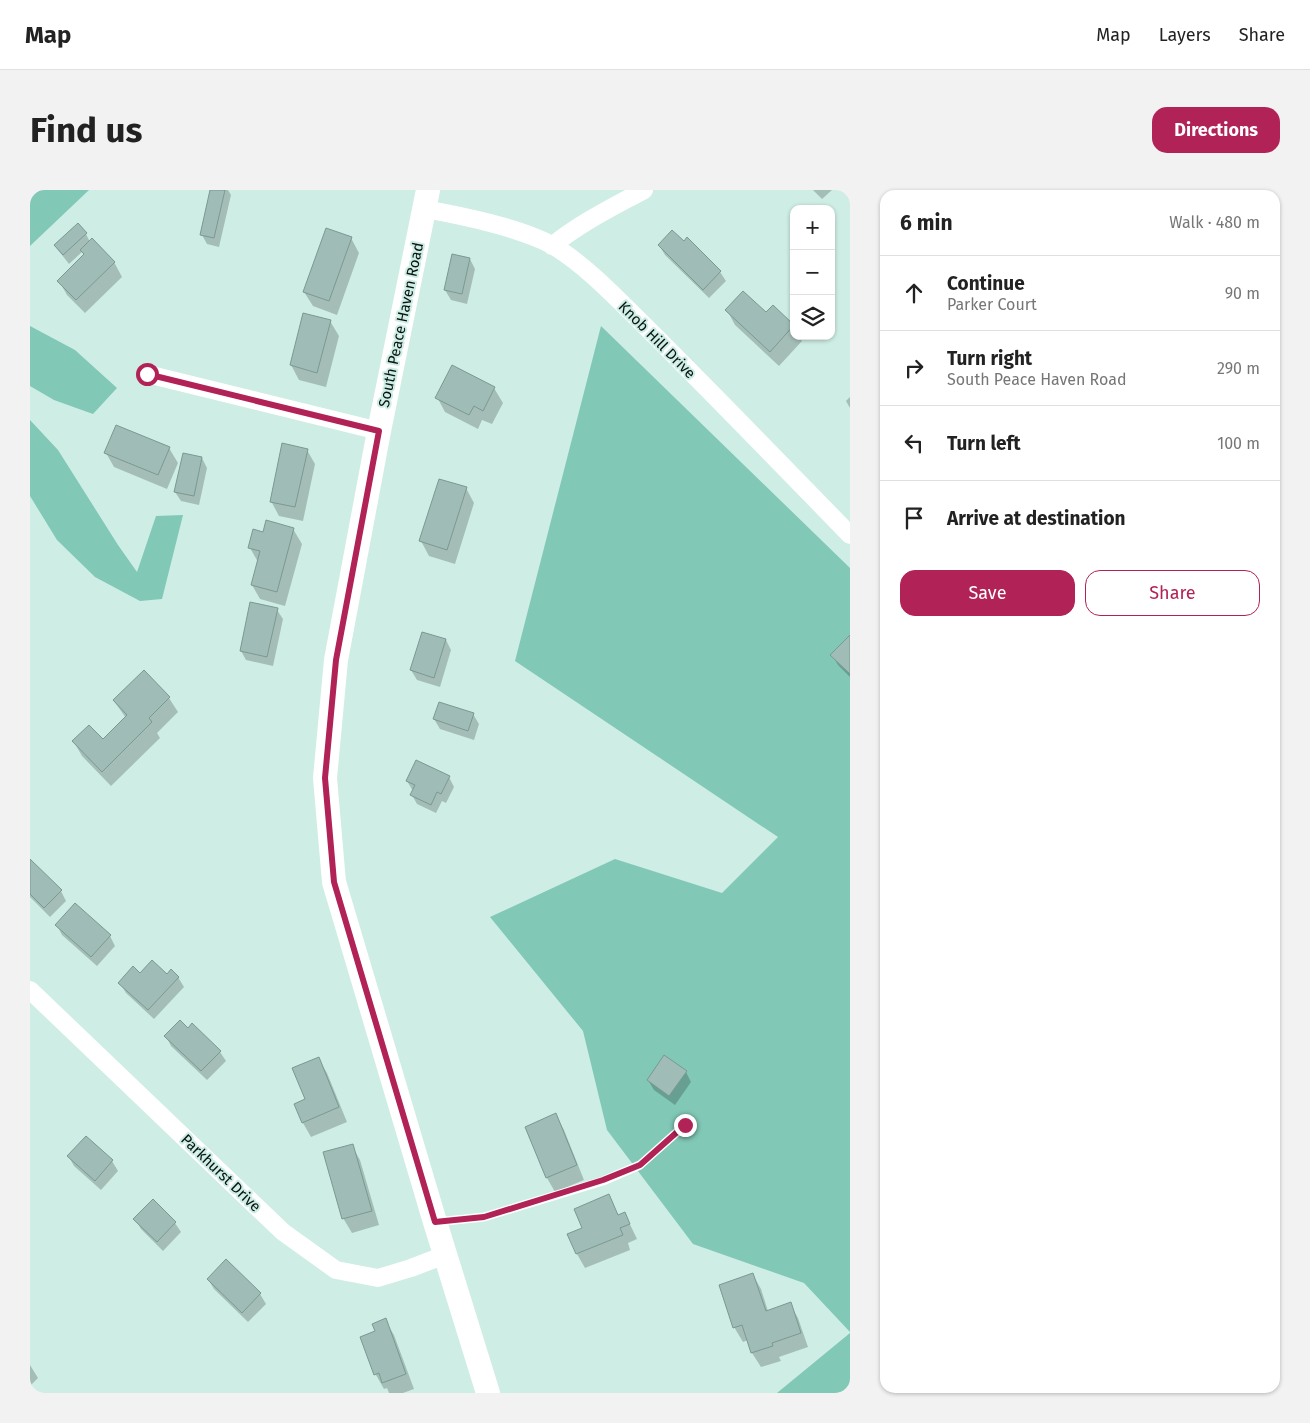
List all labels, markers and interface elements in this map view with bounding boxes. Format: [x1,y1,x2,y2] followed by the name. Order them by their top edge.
[25,21,71,49] text: Map
[1096,24,1131,46] text: Map
[1159,24,1211,46] text: Layers
[1239,24,1285,46] text: Share
[1152,107,1280,153] button: Directions
[30,109,142,151] text: Find us
[790,205,835,340] map controls
[790,205,835,250] button: +
[900,210,953,236] text: 6 min
[1169,213,1260,232] text: Walk · 480 m
[375,241,427,409] street label: South Peace Haven Road
[790,250,835,295] button: −
[947,272,1025,295] text: Continue
[900,279,928,307] icon: ahead
[1225,284,1260,303] text: 90 m
[790,295,835,340] button: layers
[947,295,1037,314] text: Parker Court
[615,298,699,382] street label: Knob Hill Drive
[947,347,1032,370] text: Turn right
[900,354,928,382] icon: right
[1217,359,1260,378] text: 290 m
[136,363,159,386] route start
[947,370,1127,389] text: South Peace Haven Road
[900,429,928,457] icon: left
[947,432,1021,455] text: Turn left
[1217,434,1260,453] text: 100 m
[900,504,928,532] icon: arrive
[947,507,1126,530] text: Arrive at destination
[900,570,1075,616] button: Save
[1085,570,1260,616] button: Share
[674,1114,697,1137] route end
[177,1130,265,1216] street label: Parkhurst Drive

